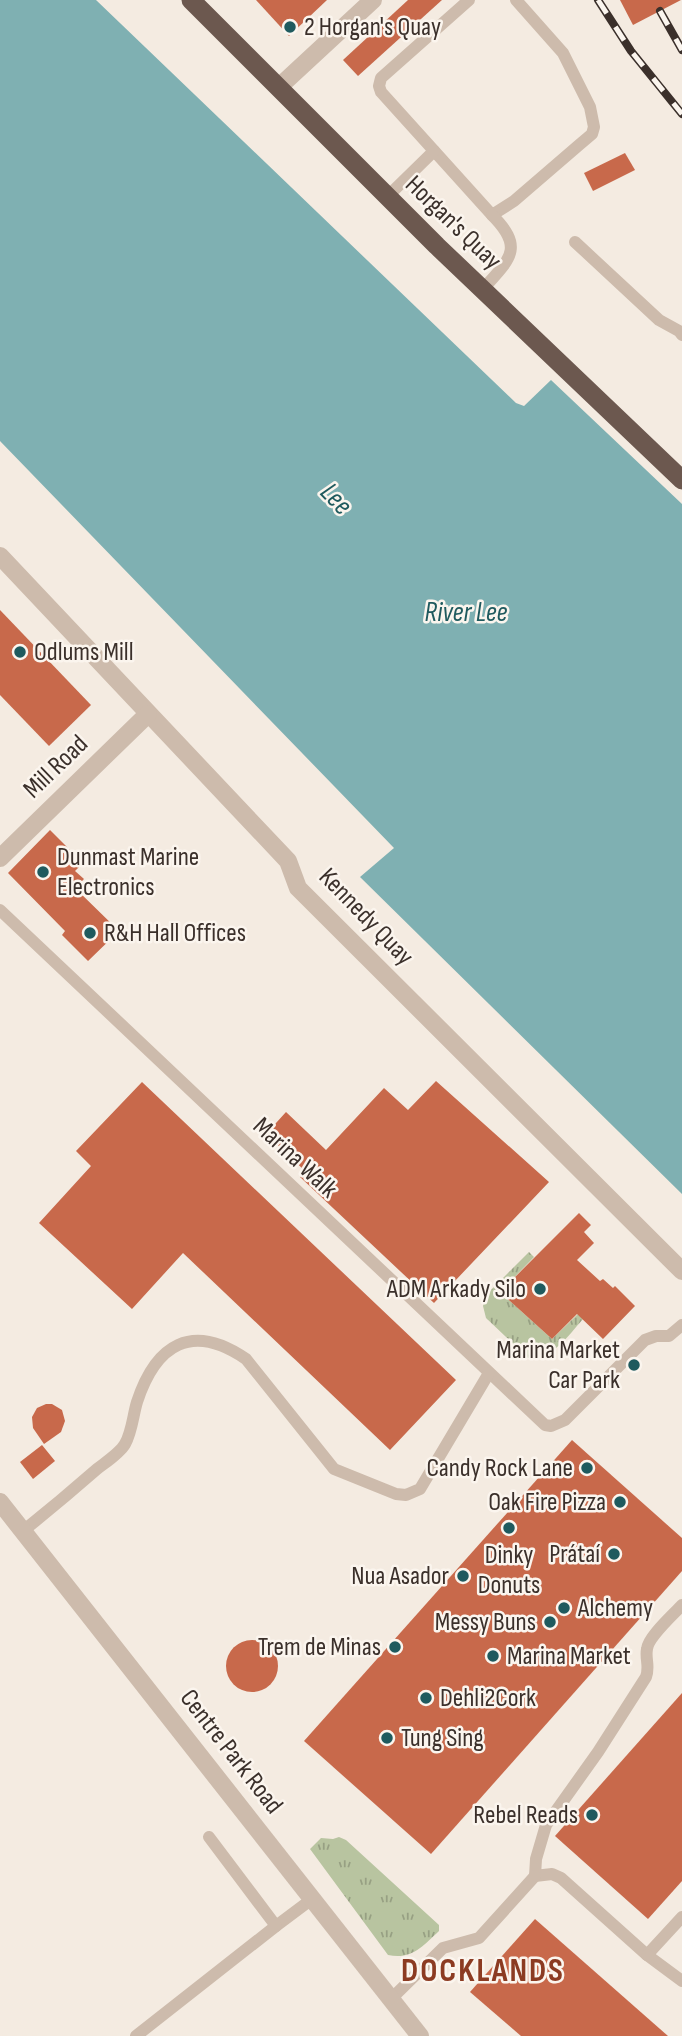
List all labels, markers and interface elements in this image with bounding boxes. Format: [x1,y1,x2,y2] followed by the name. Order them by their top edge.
[304,12,441,43] place label: 2 Horgan's Quay
[282,19,298,35] marker: 2 Horgan's Quay
[398,169,508,277] street label: Horgan's Quay
[313,476,359,522] water label: Lee
[425,596,508,629] water label: River Lee
[34,637,133,668] place label: Odlums Mill
[12,644,28,660] marker: Odlums Mill
[17,729,95,805] street label: Mill Road
[57,842,199,903] place label: Dunmast Marine Electronics
[312,862,420,972] street label: Kennedy Quay
[35,864,51,880] marker: Dunmast Marine Electronics
[104,918,246,949] place label: R&H Hall Offices
[82,925,98,941] marker: R&H Hall Offices
[246,1111,344,1205] street label: Marina Walk
[386,1274,526,1305] place label: ADM Arkady Silo
[532,1281,548,1297] marker: ADM Arkady Silo
[496,1335,620,1396] place label: Marina Market Car Park
[626,1357,642,1373] marker: Marina Market Car Park
[427,1453,573,1484] place label: Candy Rock Lane
[579,1460,595,1476] marker: Candy Rock Lane
[488,1487,606,1518] place label: Oak Fire Pizza
[612,1494,628,1510] marker: Oak Fire Pizza
[501,1520,517,1536] marker: Dinky Donuts
[549,1539,600,1570] place label: Prátaí
[478,1540,540,1601] place label: Dinky Donuts
[606,1546,622,1562] marker: Prátaí
[351,1561,450,1592] place label: Nua Asador
[455,1568,471,1584] marker: Nua Asador
[577,1593,653,1624] place label: Alchemy
[556,1600,572,1616] marker: Alchemy
[435,1607,536,1638] place label: Messy Buns
[542,1614,558,1630] marker: Messy Buns
[258,1632,381,1663] place label: Trem de Minas
[387,1639,403,1655] marker: Trem de Minas
[507,1641,631,1672] place label: Marina Market
[485,1648,501,1664] marker: Marina Market
[440,1683,536,1714] place label: Dehli2Cork
[173,1684,289,1820] street label: Centre Park Road
[418,1690,434,1706] marker: Dehli2Cork
[401,1723,484,1754] place label: Tung Sing
[379,1730,395,1746] marker: Tung Sing
[473,1800,578,1831] place label: Rebel Reads
[584,1807,600,1823] marker: Rebel Reads
[401,1951,565,1991] district label: DOCKLANDS

